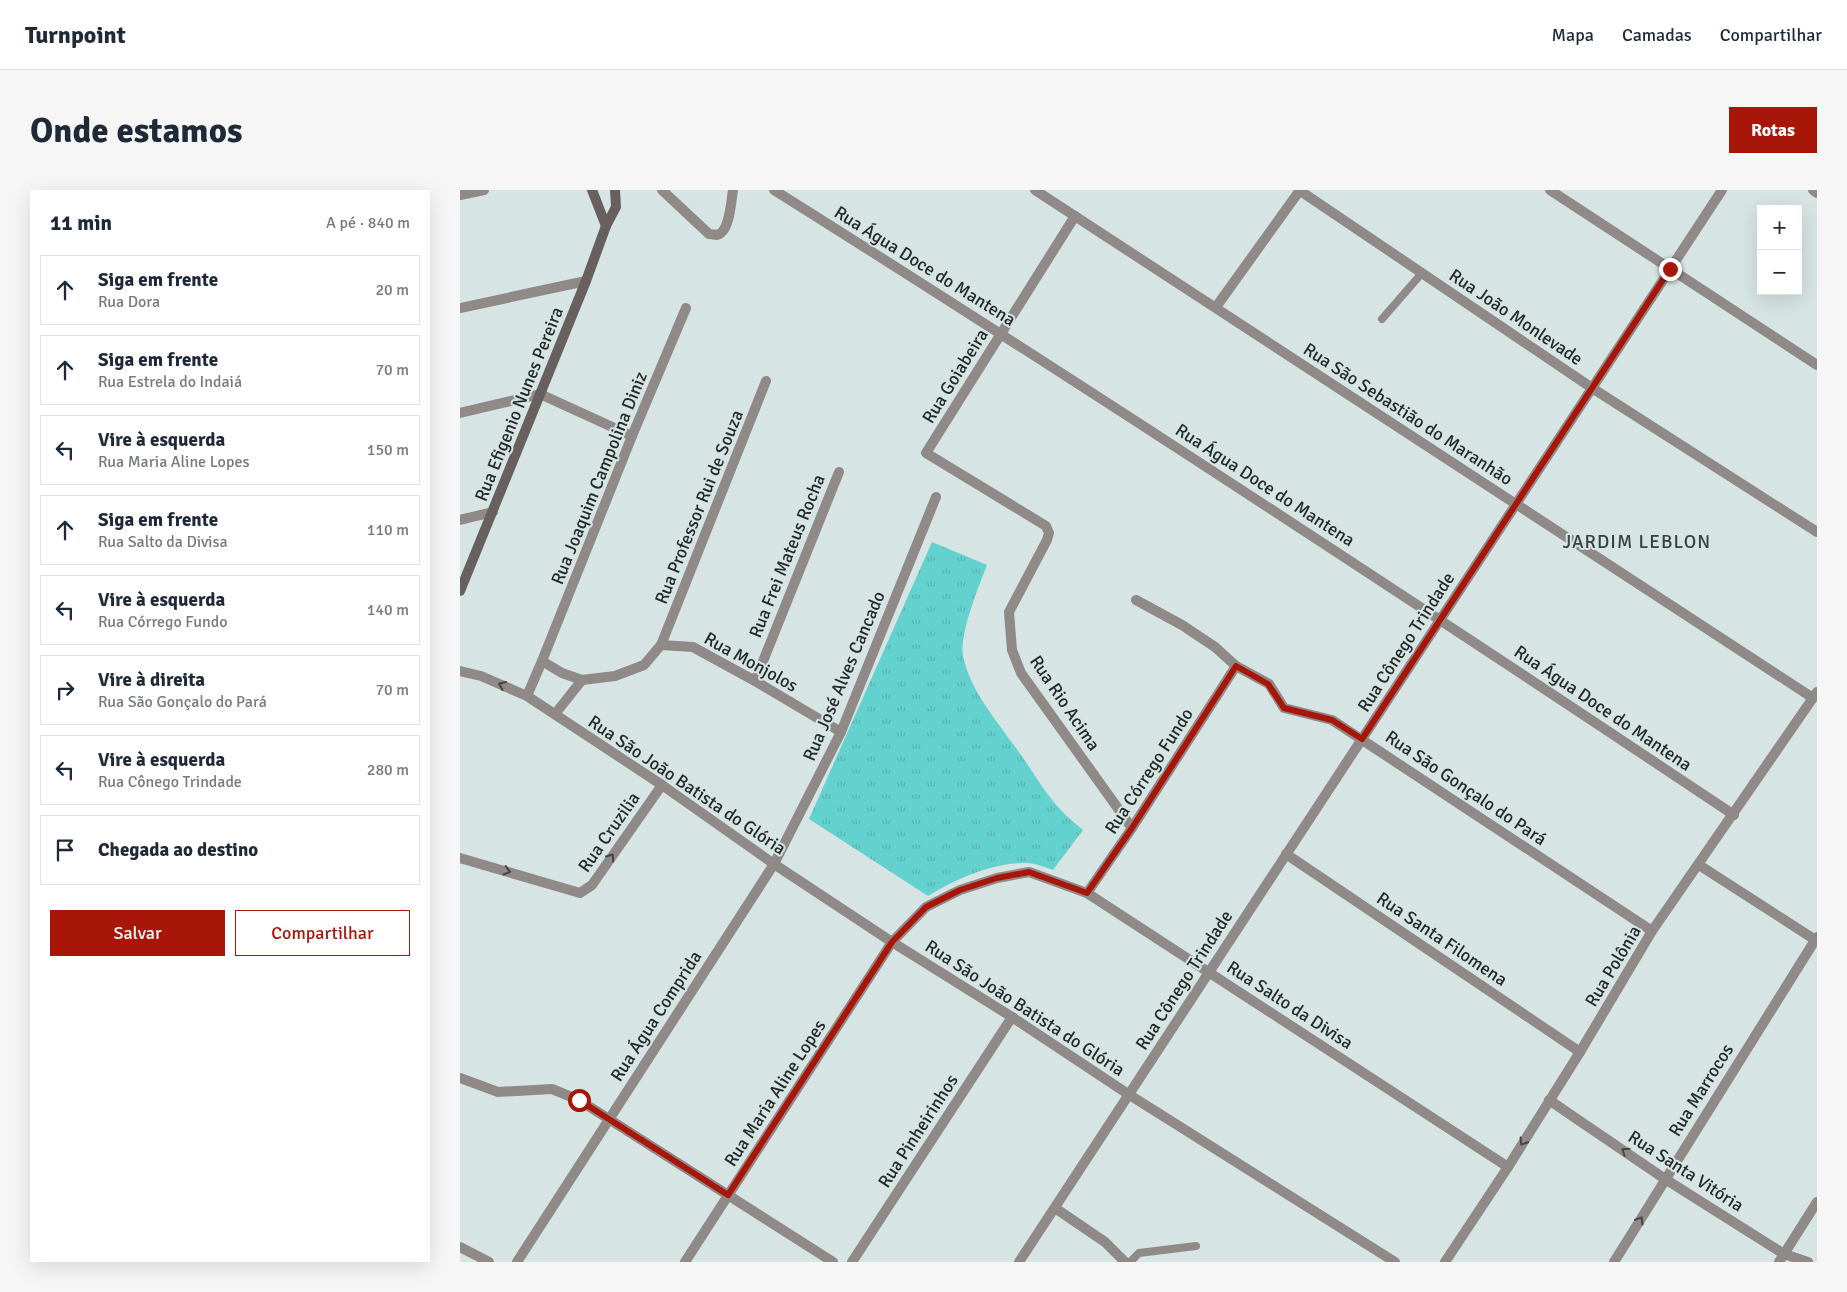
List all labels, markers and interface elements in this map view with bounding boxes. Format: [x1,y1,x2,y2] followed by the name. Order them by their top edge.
[25,20,126,50] text: Turnpoint
[1552,24,1594,46] text: Mapa
[1622,24,1692,46] text: Camadas
[1720,24,1822,46] text: Compartilhar
[1729,107,1817,153] button: Rotas
[30,109,242,152] text: Onde estamos
[830,201,1020,331] street label: Rua Água Doce do Mantena
[1757,205,1802,295] map controls
[1757,205,1802,250] button: +
[50,210,112,236] text: 11 min
[326,213,410,233] text: A pé · 840 m
[1757,250,1802,295] button: −
[1659,258,1682,281] route end
[1445,264,1587,370] street label: Rua João Monlevade
[98,268,218,292] text: Siga em frente
[51,276,79,304] icon: ahead
[375,280,409,300] text: 20 m
[98,292,160,312] text: Rua Dora
[470,304,568,504] street label: Rua Efigenio Nunes Pereira
[917,325,993,427] street label: Rua Goiabeira
[1299,338,1517,490] street label: Rua São Sebastião do Maranhão
[98,348,218,372] text: Siga em frente
[51,356,79,384] icon: ahead
[375,360,409,380] text: 70 m
[546,368,652,588] street label: Rua Joaquim Campolina Diniz
[98,372,242,392] text: Rua Estrela do Indaiá
[650,407,748,607] street label: Rua Professor Rui de Souza
[1171,419,1359,551] street label: Rua Água Doce do Mantena
[98,428,225,452] text: Vire à esquerda
[51,436,79,464] icon: left
[367,440,409,460] text: 150 m
[98,452,249,472] text: Rua Maria Aline Lopes
[744,471,830,641] street label: Rua Frei Mateus Rocha
[98,508,218,532] text: Siga em frente
[51,516,79,544] icon: ahead
[367,520,409,540] text: 110 m
[1563,530,1711,554] district label: JARDIM LEBLON
[98,532,228,552] text: Rua Salto da Divisa
[1353,568,1459,716] street label: Rua Cônego Trindade
[98,588,225,612] text: Vire à esquerda
[798,588,890,764] street label: Rua José Alves Cancado
[51,596,79,624] icon: left
[367,600,409,620] text: 140 m
[98,612,227,632] text: Rua Córrego Fundo
[700,627,802,697] street label: Rua Monjolos
[1510,640,1696,776] street label: Rua Água Doce do Mantena
[1025,651,1105,755] street label: Rua Rio Acima
[98,668,205,692] text: Vire à direita
[51,676,79,704] icon: right
[375,680,409,700] text: 70 m
[498,681,507,692] one-way arrow
[98,692,267,712] text: Rua São Gonçalo do Pará
[1100,704,1198,838] street label: Rua Córrego Fundo
[584,711,790,859] street label: Rua São João Batista do Glória
[1381,726,1551,850] street label: Rua São Gonçalo do Pará
[98,748,225,772] text: Vire à esquerda
[51,756,79,784] icon: left
[367,760,409,780] text: 280 m
[98,772,242,792] text: Rua Cônego Trindade
[573,788,645,876] street label: Rua Cruzilia
[51,836,79,864] icon: arrive
[98,838,258,862] text: Chegada ao destino
[605,853,614,863] one-way arrow
[502,866,510,876] one-way arrow
[1373,887,1511,991] street label: Rua Santa Filomena
[1131,906,1237,1054] street label: Rua Cônego Trindade
[50,910,225,956] button: Salvar
[235,910,410,956] button: Compartilhar
[1580,921,1646,1011] street label: Rua Polônia
[921,935,1129,1081] street label: Rua São João Batista do Glória
[606,947,706,1085] street label: Rua Água Comprida
[1223,956,1357,1054] street label: Rua Salto da Divisa
[719,1015,831,1170] street label: Rua Maria Aline Lopes
[1664,1040,1738,1140] street label: Rua Marrocos
[873,1070,963,1192] street label: Rua Pinheirinhos
[568,1089,591,1112] route start
[1624,1125,1748,1217] street label: Rua Santa Vitória
[1520,1136,1530,1145] one-way arrow
[1621,1148,1630,1158] one-way arrow
[1633,1217,1643,1226] one-way arrow

